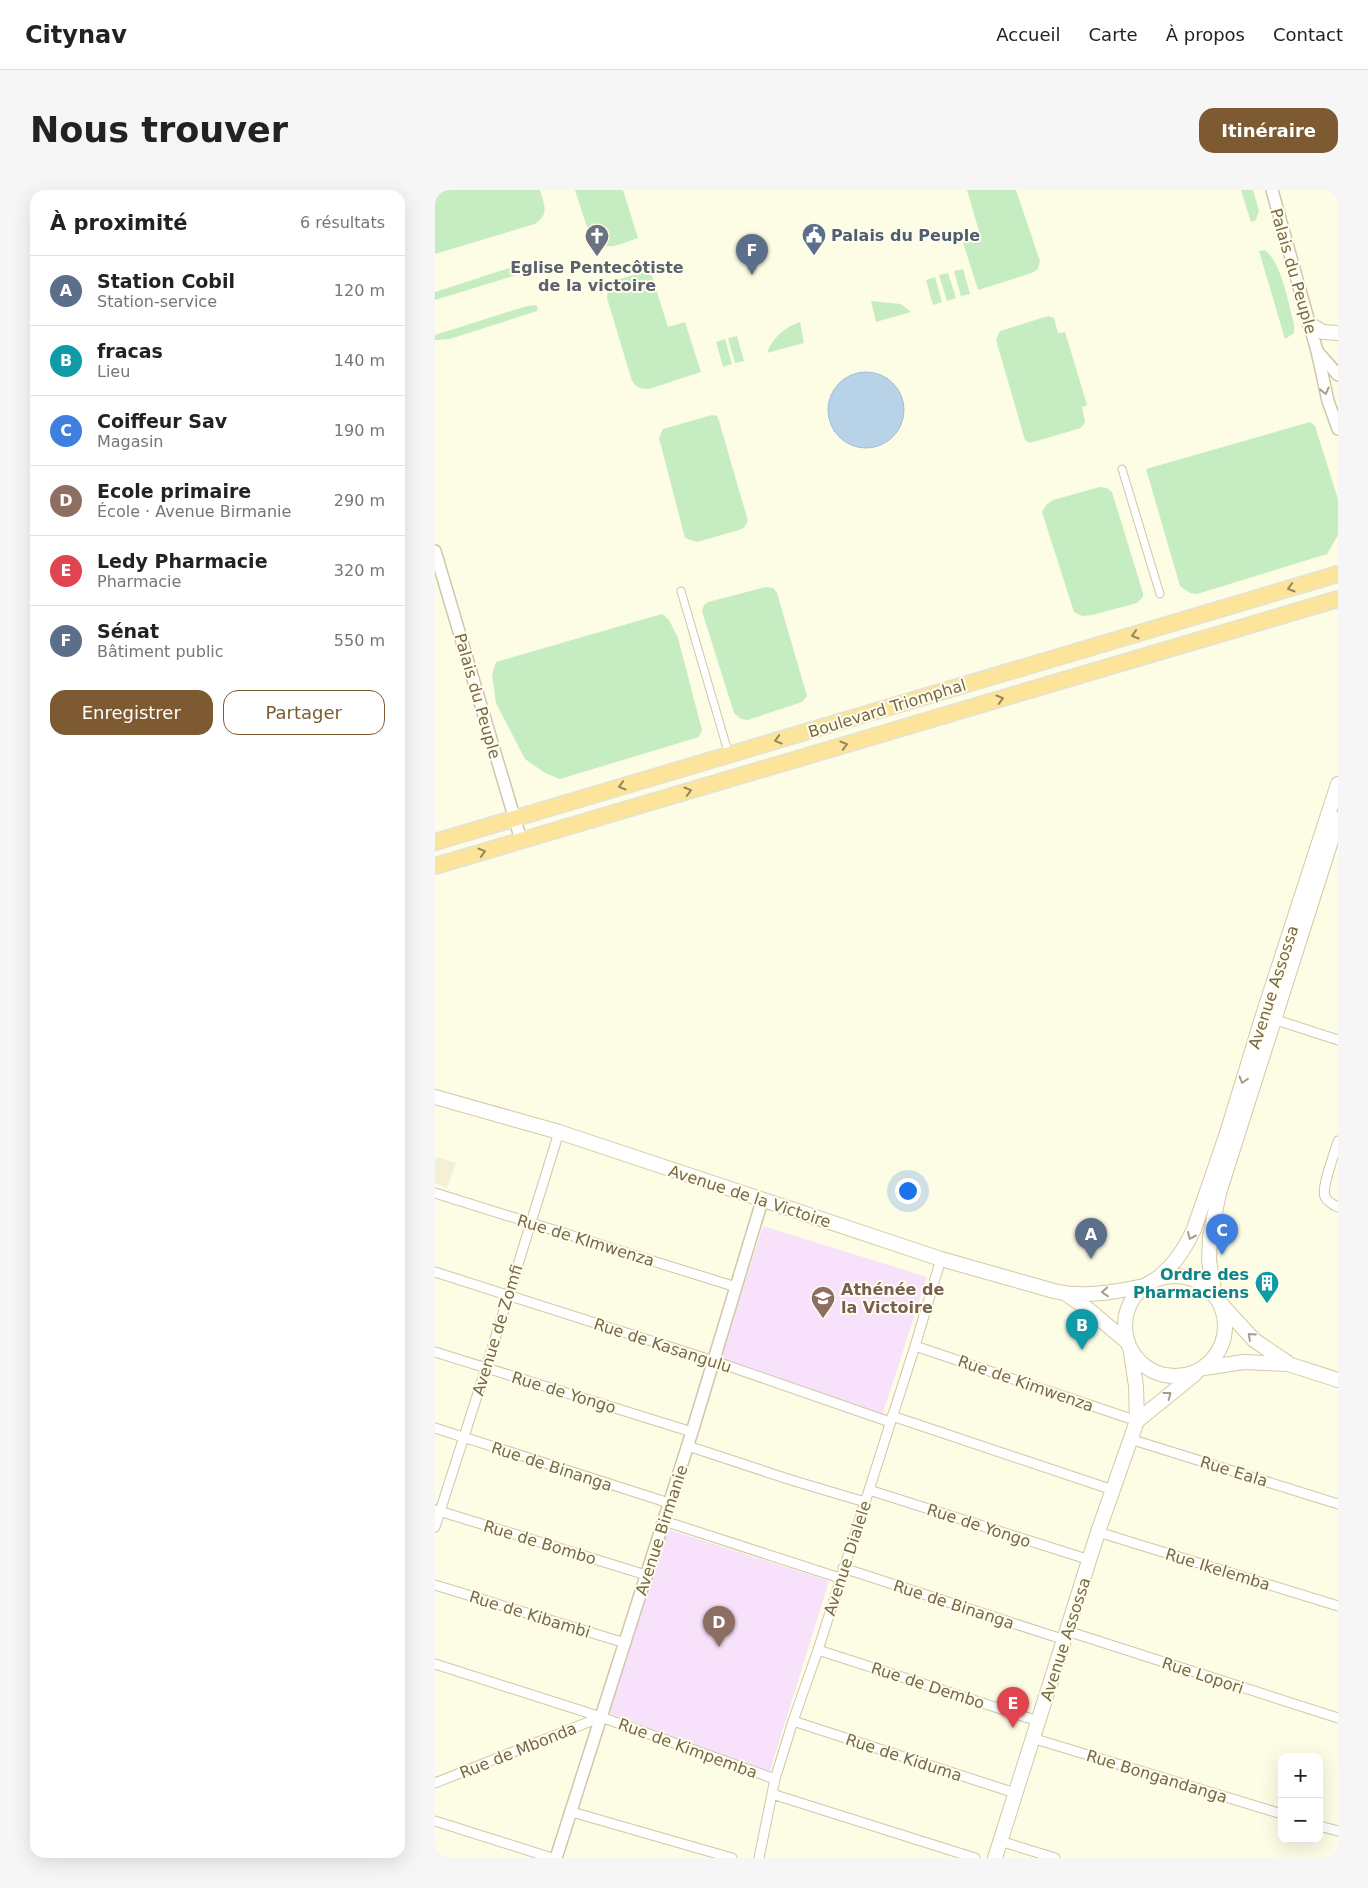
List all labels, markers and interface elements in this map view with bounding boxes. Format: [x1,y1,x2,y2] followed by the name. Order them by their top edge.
[25,21,127,49] text: Citynav
[996,24,1061,45] text: Accueil
[1089,24,1138,45] text: Carte
[1166,24,1245,45] text: À propos
[1273,24,1343,45] text: Contact
[1199,108,1338,153] button: Itinéraire
[30,110,288,150] text: Nous trouver
[1267,206,1321,336] street label: Palais du Peuple
[50,211,187,235] text: À proximité
[300,213,385,232] text: 6 résultats
[801,222,827,256] public building icon: Palais du Peuple
[584,223,610,257] church icon: Eglise Pentecôtiste de la victoire
[831,226,980,245] place label: Palais du Peuple
[736,234,768,275] pin: F
[510,258,684,295] place label: Eglise Pentecôtiste de la victoire
[97,270,235,292] text: Station Cobil
[60,281,72,300] text: A
[334,281,385,300] text: 120 m
[97,292,217,311] text: Station-service
[97,340,163,362] text: fracas
[60,351,72,370] text: B
[334,351,385,370] text: 140 m
[97,362,130,381] text: Lieu
[1319,386,1330,395] one-way arrow
[97,410,227,432] text: Coiffeur Sav
[60,421,72,440] text: C
[334,421,385,440] text: 190 m
[97,432,164,451] text: Magasin
[97,480,251,502] text: Ecole primaire
[59,491,73,510] text: D
[334,491,385,510] text: 290 m
[97,502,291,521] text: École · Avenue Birmanie
[97,550,268,572] text: Ledy Pharmacie
[61,561,71,580] text: E
[334,561,385,580] text: 320 m
[97,572,181,591] text: Pharmacie
[1288,583,1296,593] one-way arrow
[97,620,159,642] text: Sénat
[1132,629,1140,639] one-way arrow
[61,631,71,650] text: F
[334,631,385,650] text: 550 m
[451,631,505,761] street label: Palais du Peuple
[97,642,224,661] text: Bâtiment public
[806,675,969,742] street label: Boulevard Triomphal
[50,690,213,735] button: Enregistrer
[223,690,385,735] button: Partager
[995,695,1003,705] one-way arrow
[775,735,783,745] one-way arrow
[839,741,847,751] one-way arrow
[619,781,627,791] one-way arrow
[683,787,692,797] one-way arrow
[477,848,485,858] one-way arrow
[1245,923,1302,1051] street label: Avenue Assossa
[1239,1075,1249,1084] one-way arrow
[666,1161,833,1232] street label: Avenue de la Victoire
[895,1178,921,1204] your location
[515,1211,657,1270] street label: Rue de KImwenza
[1206,1214,1238,1255] pin: C
[1075,1218,1107,1259] pin: A
[1187,1231,1198,1240] one-way arrow
[469,1262,526,1398] street label: Avenue de Zomfi
[1133,1265,1249,1302] place label: Ordre des Pharmaciens
[1254,1270,1280,1304] building icon: Ordre des Pharmaciens
[841,1280,944,1317] place label: Athénée de la Victoire
[810,1285,836,1319] school or university icon: Athénée de la Victoire
[1101,1287,1109,1298] one-way arrow
[1066,1309,1098,1350] pin: B
[592,1314,734,1377] street label: Rue de Kasangulu
[1247,1333,1256,1342] one-way arrow
[955,1351,1096,1416] street label: Rue de Kimwenza
[509,1368,618,1417] street label: Rue de Yongo
[1162,1392,1172,1401] one-way arrow
[489,1438,615,1495] street label: Rue de Binanga
[1198,1452,1270,1491] street label: Rue Eala
[631,1463,692,1598] street label: Avenue Birmanie
[820,1498,875,1618] street label: Avenue Dialele
[925,1500,1033,1551] street label: Rue de Yongo
[481,1516,599,1569] street label: Rue de Bombo
[1163,1545,1273,1594] street label: Rue Ikelemba
[1037,1575,1094,1703] street label: Avenue Assossa
[891,1576,1017,1633] street label: Rue de Binanga
[467,1587,593,1642] street label: Rue de Kibambi
[703,1606,735,1647] pin: D
[1160,1653,1246,1698] street label: Rue Lopori
[869,1658,987,1713] street label: Rue de Dembo
[997,1687,1029,1728] pin: E
[616,1714,760,1782] street label: Rue de Kimpemba
[457,1718,579,1783] street label: Rue de Mbonda
[843,1730,964,1785] street label: Rue de Kiduma
[1084,1746,1230,1807] street label: Rue Bongandanga
[1278,1753,1323,1843] map controls
[1278,1753,1323,1798] button: +
[1278,1798,1323,1843] button: −

